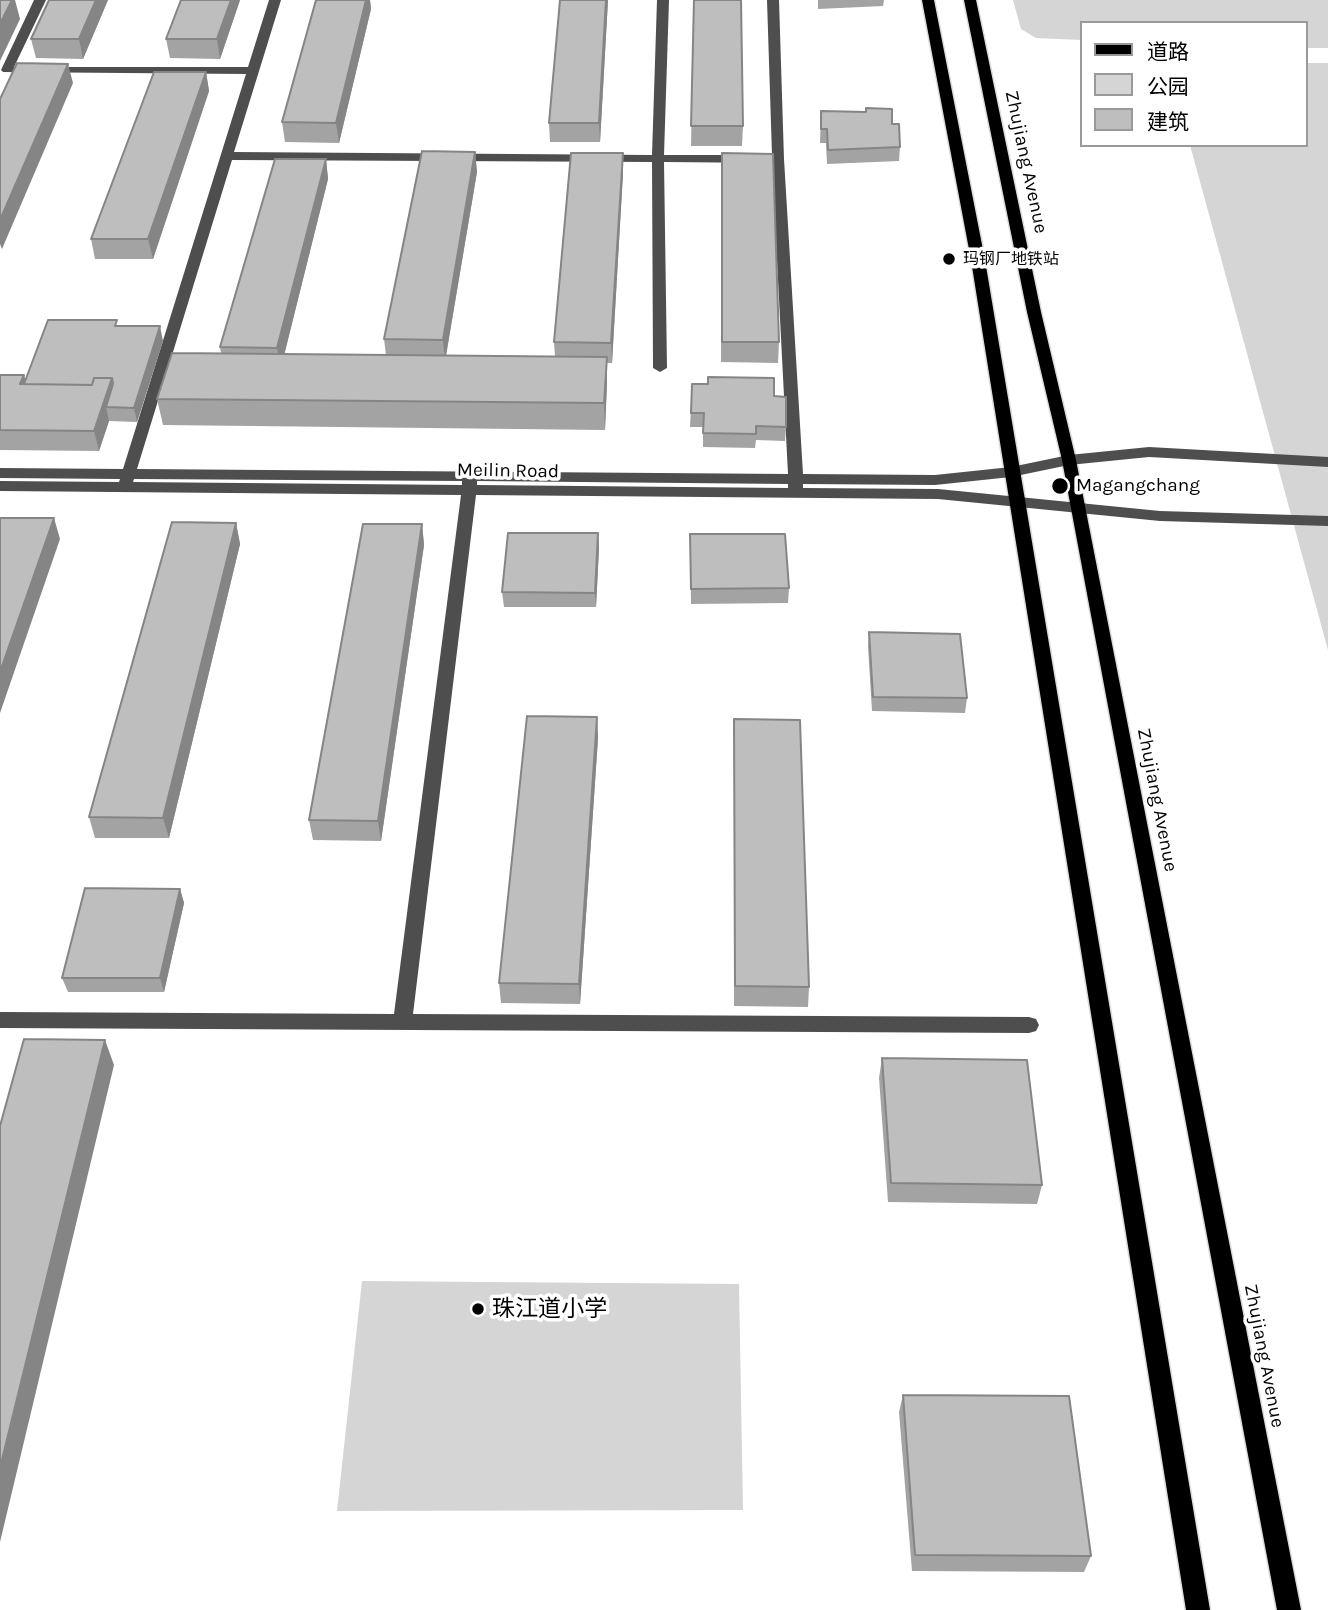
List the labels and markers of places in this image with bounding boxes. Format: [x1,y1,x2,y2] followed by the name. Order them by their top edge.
[963,249,1059,269] place label: 玛钢厂地铁站
[941,251,957,267] marker: 玛钢厂地铁站
[1076,475,1200,497] place label: Magangchang
[1050,476,1070,496] marker: Magangchang
[492,1295,607,1323] place label: 珠江道小学
[470,1301,486,1317] marker: 珠江道小学

